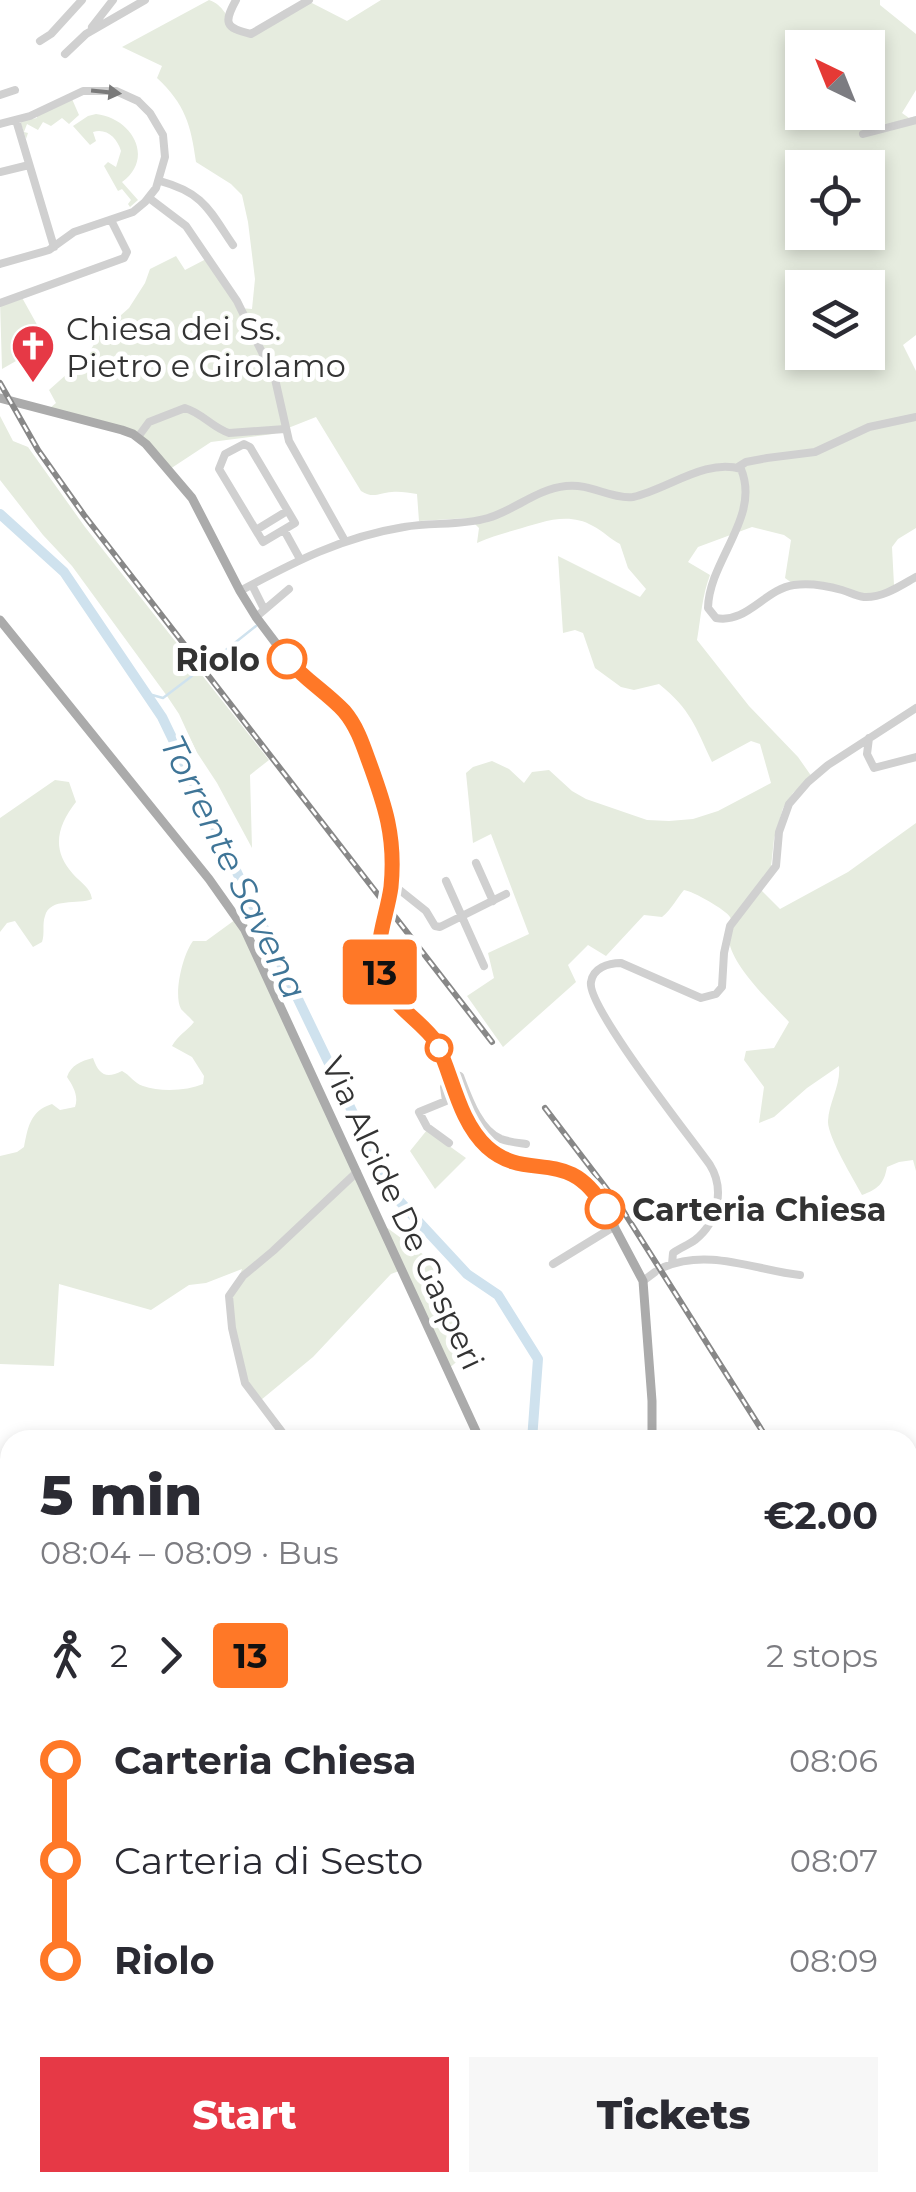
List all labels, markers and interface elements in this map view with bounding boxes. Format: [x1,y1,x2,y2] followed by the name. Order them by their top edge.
[785,30,885,130] north arrow
[785,30,885,370] map controls
[91,84,122,100] one-way arrow
[785,150,885,250] button: locate
[785,270,885,370] button: layers
[66,309,346,385] place label: Chiesa dei Ss. Pietro e Girolamo
[10,323,56,384] church icon: Chiesa dei Ss. Pietro e Girolamo
[175,640,260,679] place label: Riolo
[268,640,306,678] marker: Riolo
[151,728,317,1006] water label: Torrente Savena
[335,940,425,1004] line badge: 13
[363,951,397,994] text: 13
[426,1035,452,1061] unlabelled marker
[313,1050,493,1376] street label: Via Alcide De Gasperi
[586,1190,624,1228] marker: Carteria Chiesa
[632,1190,887,1229] place label: Carteria Chiesa
[40,1462,202,1529] text: 5 min
[763,1492,878,1539] text: €2.00
[40,1533,339,1572] text: 08:04 – 08:09 · Bus
[40,1628,95,1683] icon: walk
[143,1628,198,1683] icon: forward
[233,1634,268,1677] text: 13
[110,1636,128,1675] text: 2
[766,1636,878,1675] text: 2 stops
[114,1737,416,1784] text: Carteria Chiesa
[789,1741,878,1780] text: 08:06
[114,1837,423,1884] text: Carteria di Sesto
[790,1841,878,1880] text: 08:07
[114,1937,215,1984] text: Riolo
[789,1941,878,1980] text: 08:09
[40,2057,449,2172] button: Start
[469,2057,878,2172] button: Tickets

